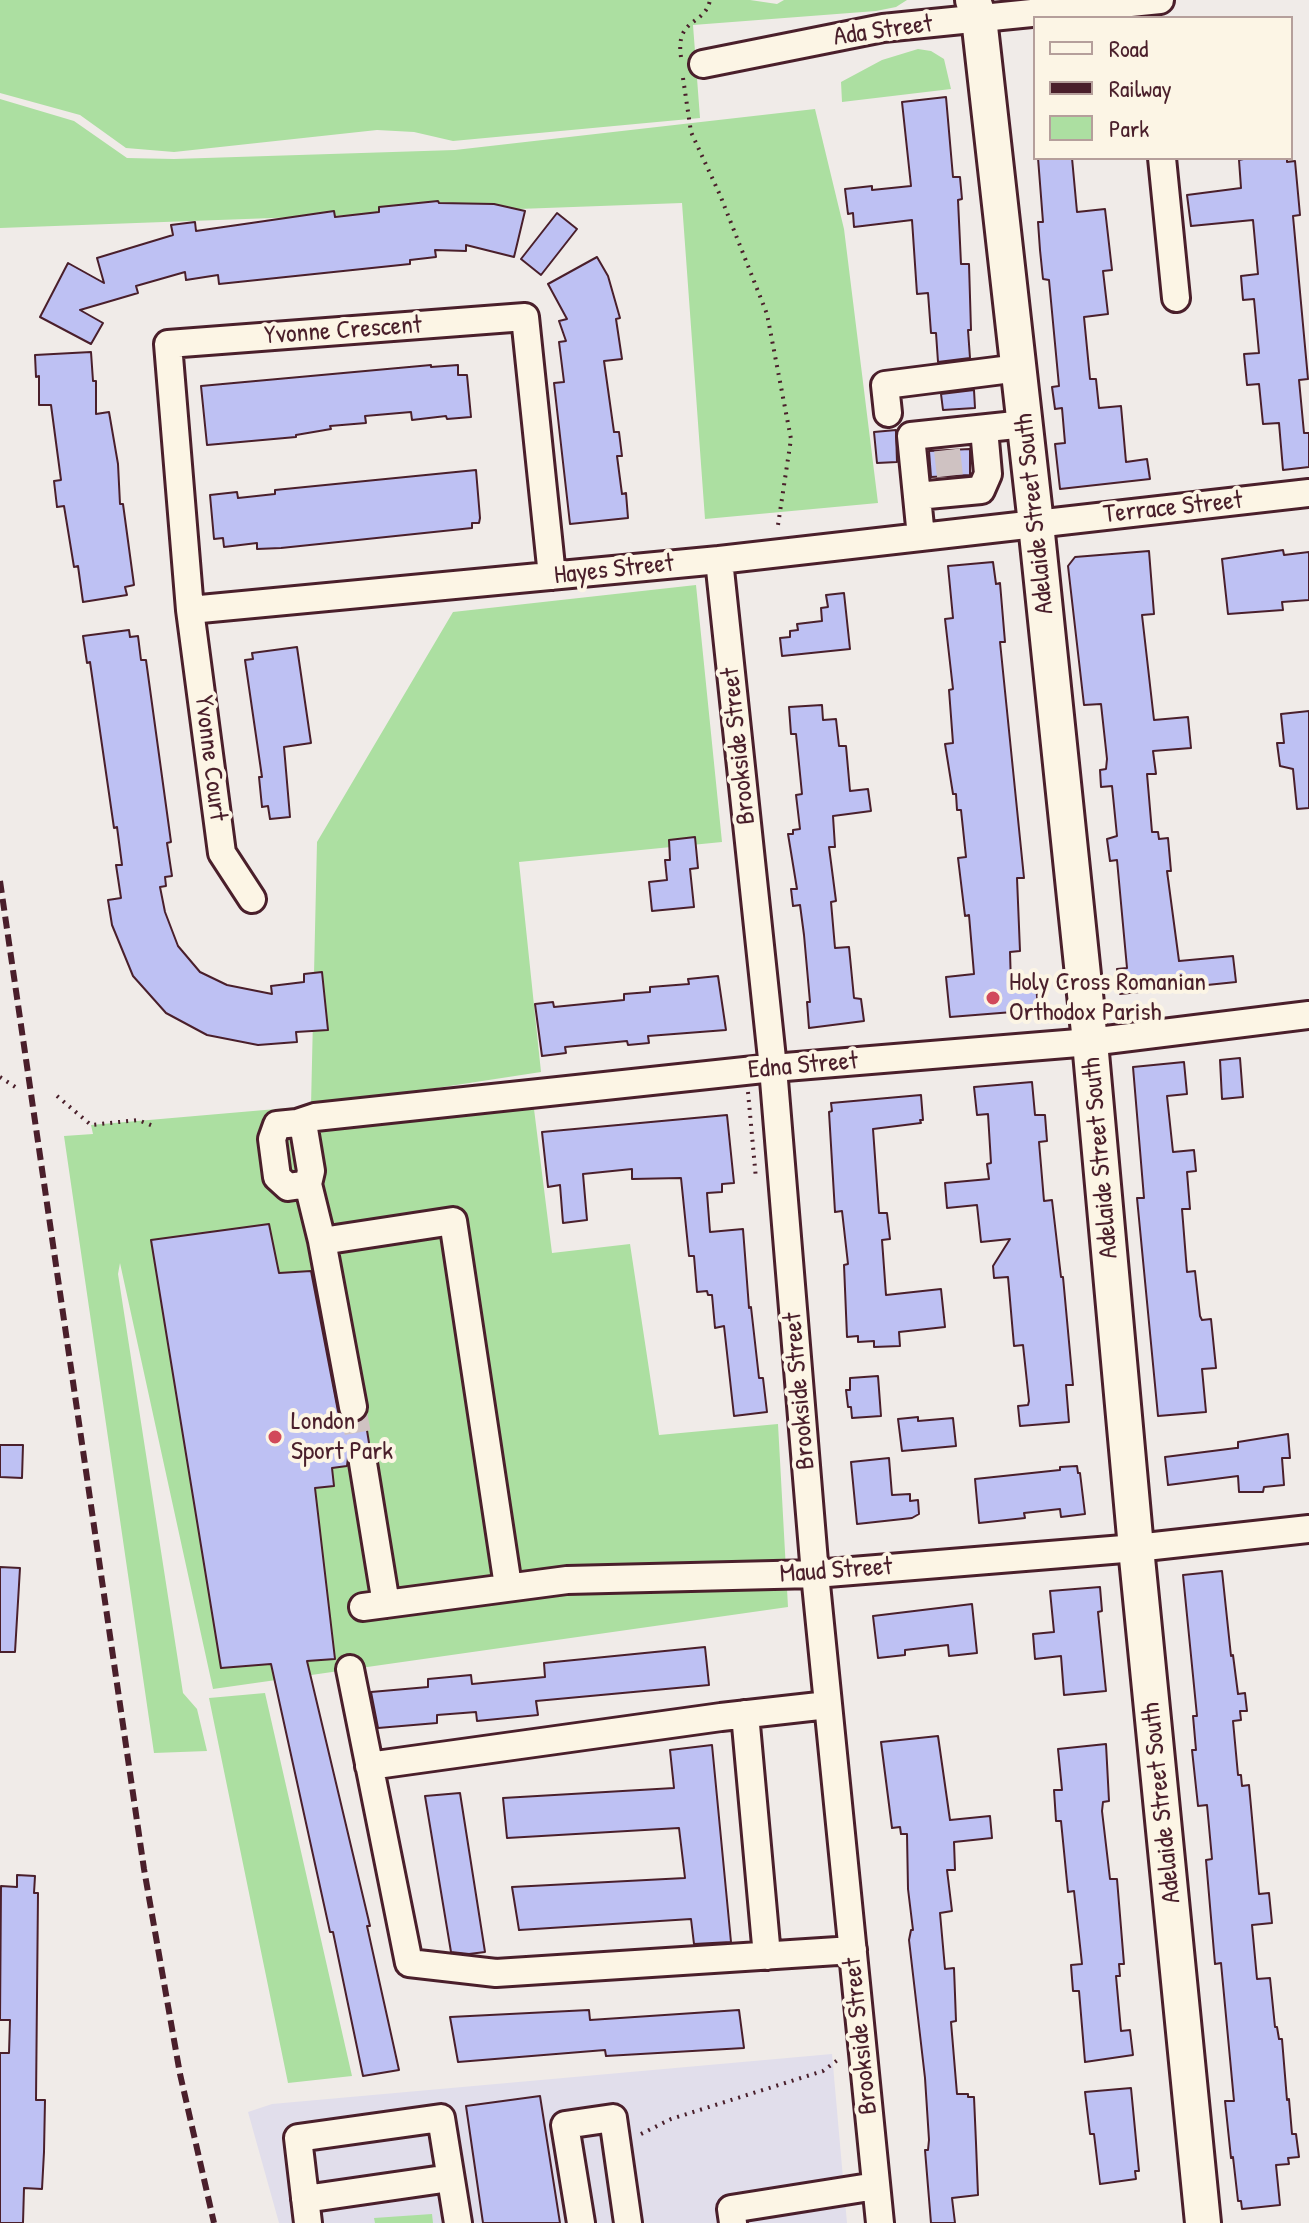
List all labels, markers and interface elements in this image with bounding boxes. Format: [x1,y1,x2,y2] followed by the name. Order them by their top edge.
[832,9,934,53] street label: Ada Street
[1033,16,1293,160] legend
[1109,32,1148,64] text: Road
[1109,72,1172,104] text: Railway
[1109,112,1149,144] text: Park
[263,310,423,352] street label: Yvonne Crescent
[1009,412,1061,616] street label: Adelaide Street South
[1102,485,1244,531] street label: Terrace Street
[553,548,675,592] street label: Hayes Street
[715,666,763,826] street label: Brookside Street
[187,693,233,823] street label: Yvonne Court
[1009,967,1206,1028] place label: Holy Cross Romanian Orthodox Parish
[984,989,1002,1007] marker: Holy Cross Romanian Orthodox Parish
[747,1046,859,1086] street label: Edna Street
[1077,1056,1125,1260] street label: Adelaide Street South
[778,1311,822,1471] street label: Brookside Street
[291,1406,393,1468] place label: London Sport Park
[266,1428,284,1446] marker: London Sport Park
[779,1552,893,1590] street label: Maud Street
[1136,1701,1188,1905] street label: Adelaide Street South
[837,1956,885,2116] street label: Brookside Street

